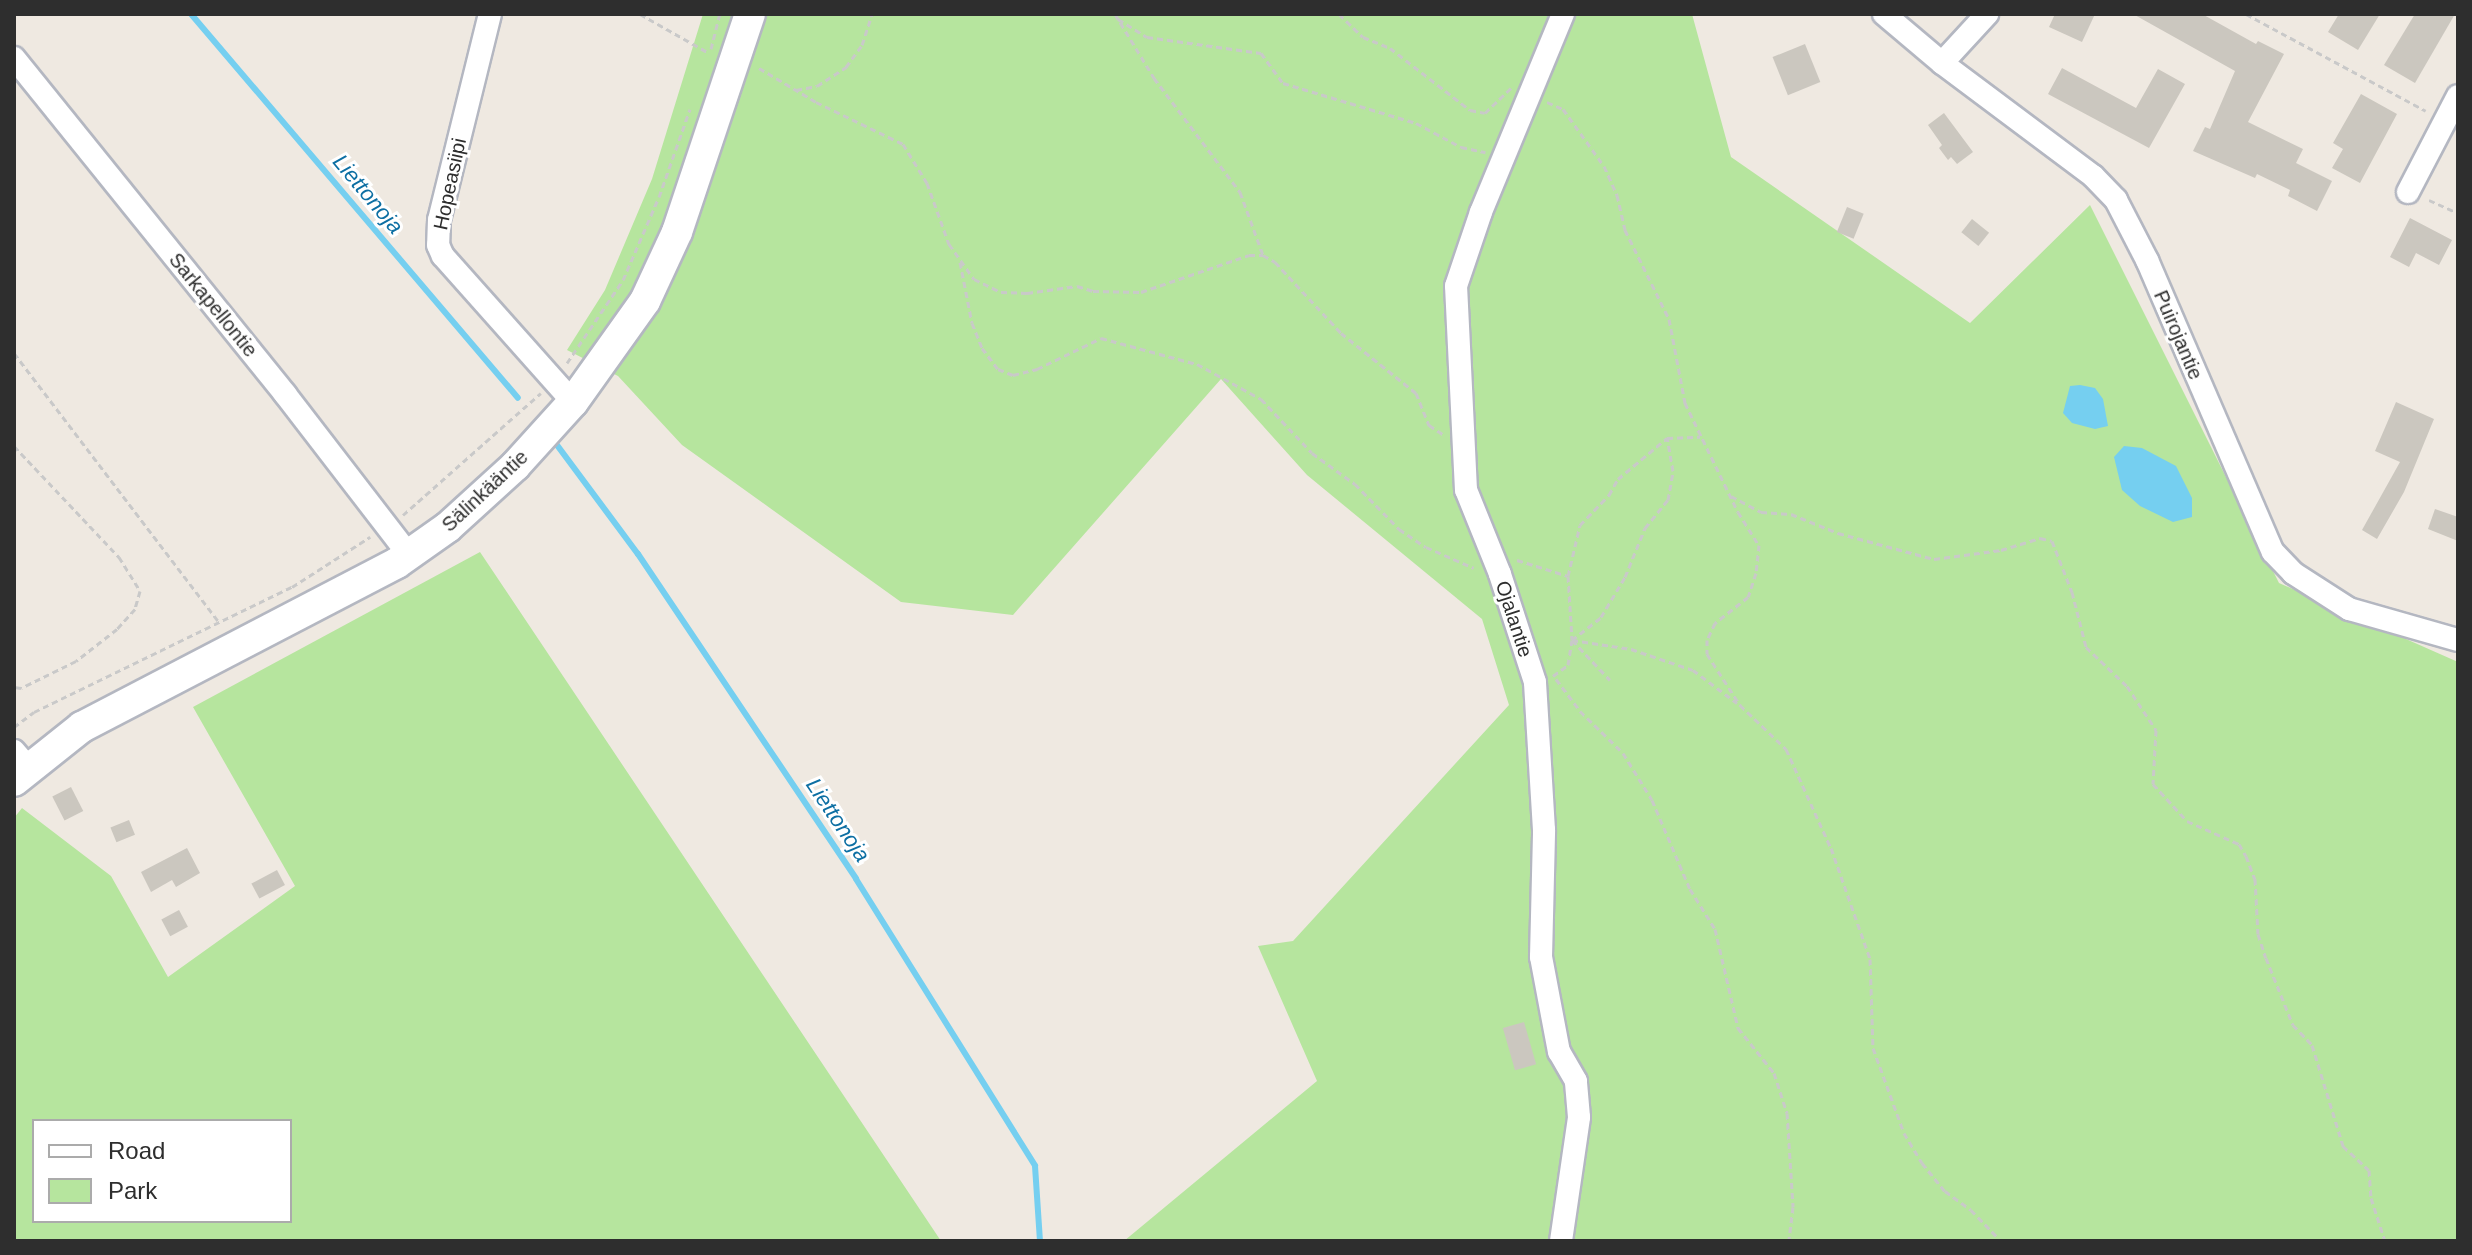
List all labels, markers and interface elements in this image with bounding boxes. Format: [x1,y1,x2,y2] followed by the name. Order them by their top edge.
[429,136,471,232] street label: Hopeasiipi
[327,149,409,239] water label: Liettonoja
[164,248,262,362] street label: Sarkapellontie
[2148,287,2208,383] street label: Puirojantie
[437,445,533,537] street label: Sälinkääntie
[1490,578,1538,660] street label: Ojalantie
[800,773,876,867] water label: Liettonoja
[32,1119,292,1223] legend
[108,1137,165,1164] text: Road
[108,1177,157,1204] text: Park

